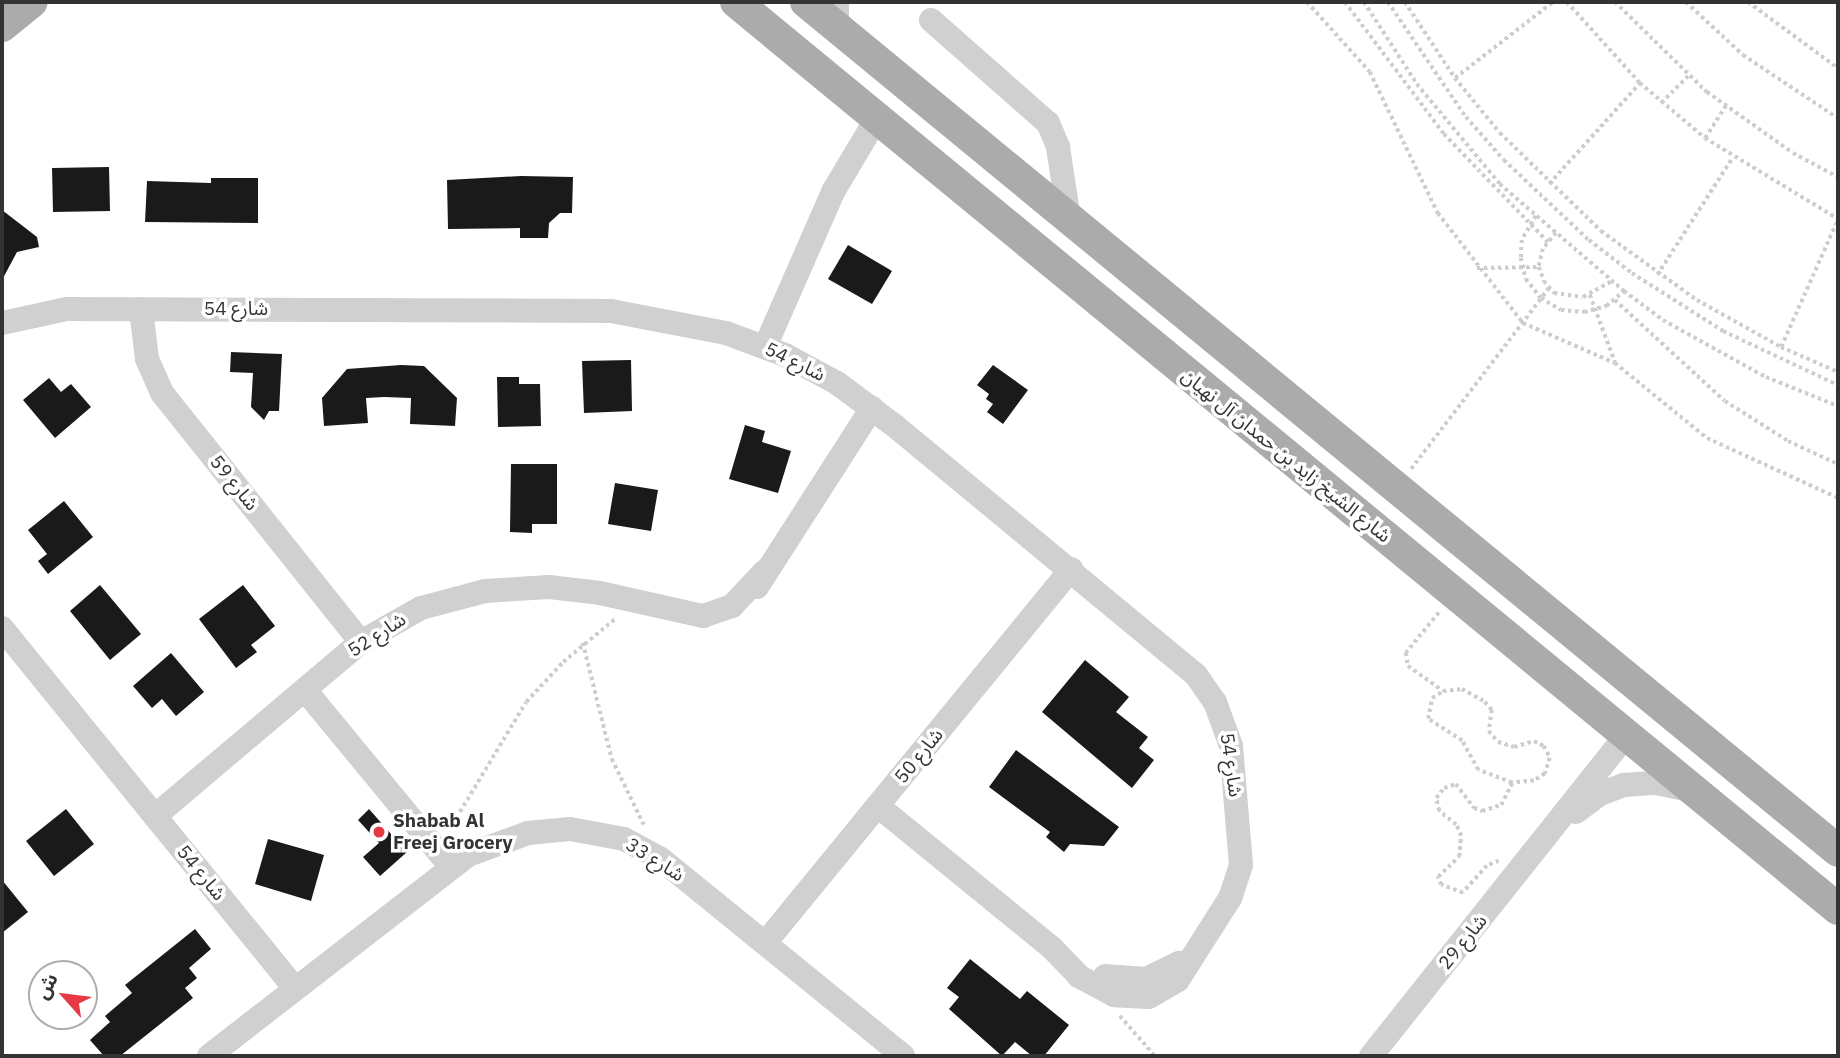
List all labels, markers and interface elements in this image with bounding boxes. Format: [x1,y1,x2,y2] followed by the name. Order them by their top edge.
[204,298,268,320] street label: شارع 54
[761,338,829,386] street label: شارع 54
[1177,365,1395,547] street label: شارع الشيخ زايد بن حمدان آل نهيان
[205,451,263,515] street label: شارع 59
[344,608,410,662] street label: شارع 52
[890,724,948,788] street label: شارع 50
[1215,732,1247,798] street label: شارع 54
[393,810,513,854] place label: Shabab Al Freej Grocery
[371,824,387,840] marker: Shabab Al Freej Grocery
[622,833,688,887] street label: شارع 33
[172,841,230,905] street label: شارع 54
[1434,910,1492,974] street label: شارع 29
[28,960,98,1030] north arrow
[30,969,63,1003] text: ش

